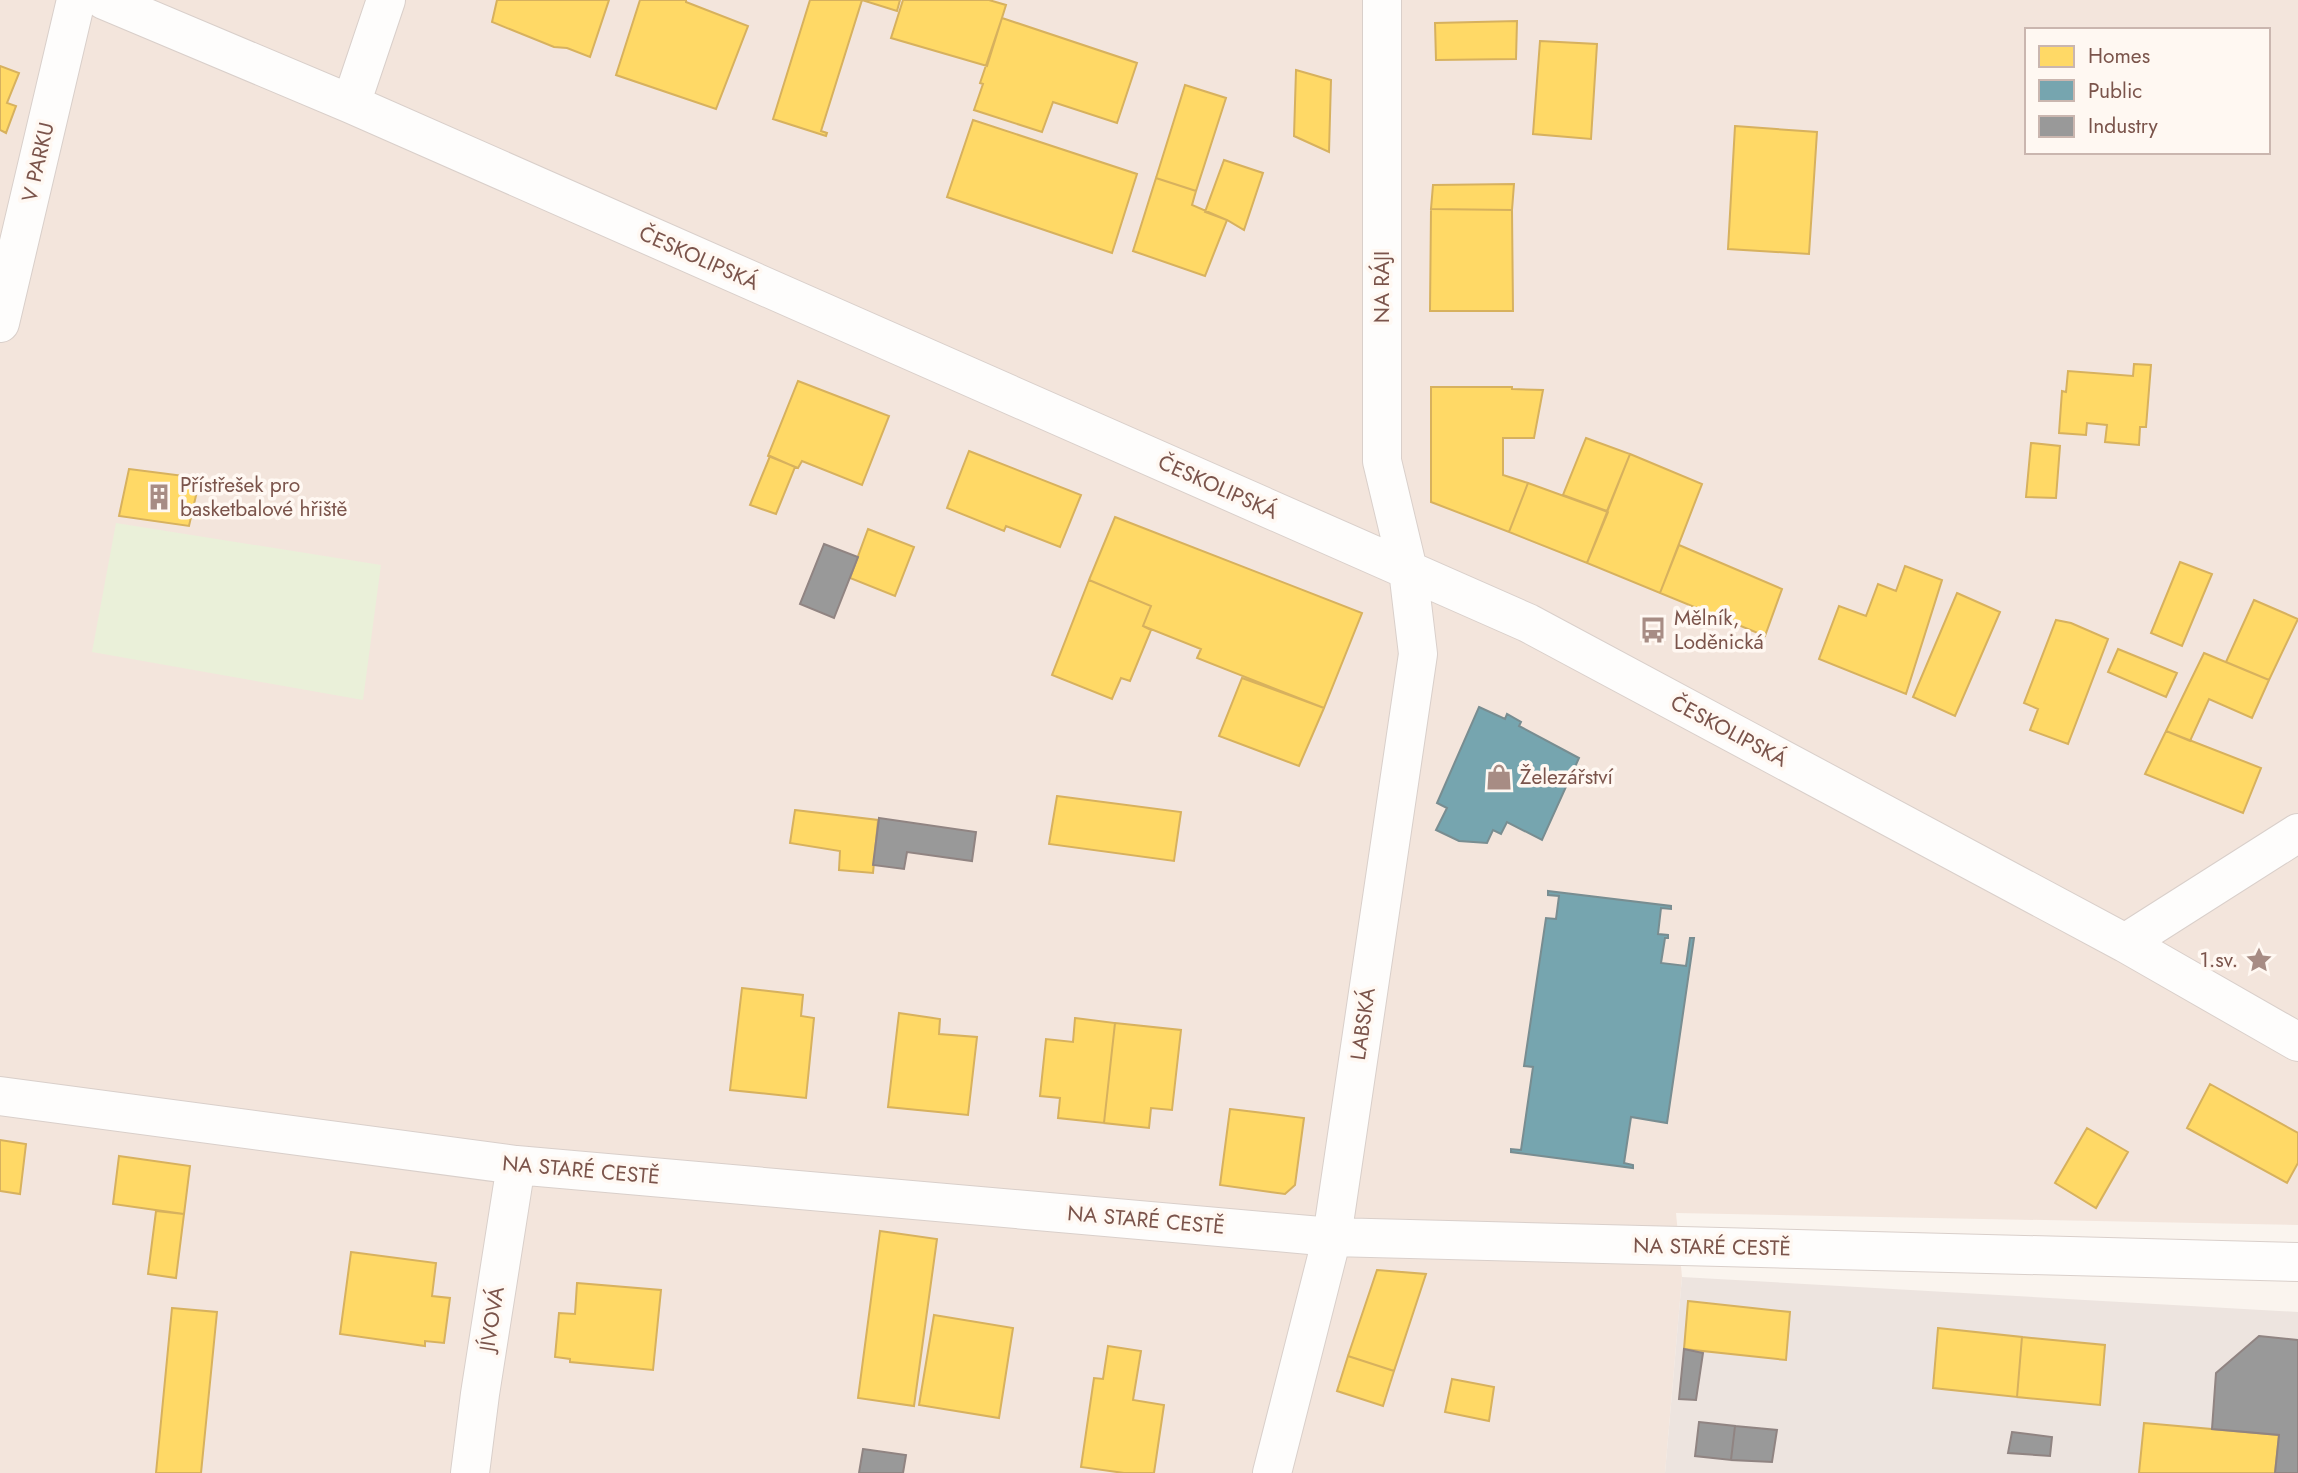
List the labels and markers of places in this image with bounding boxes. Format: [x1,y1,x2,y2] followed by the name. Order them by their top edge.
[180,470,348,524] place label: Přístřešek pro basketbalové hřiště
[144,482,174,512] building icon: Přístřešek pro basketbalové hřiště
[1674,603,1764,657] place label: Mělník, Loděnická
[1638,615,1668,645] bus stop icon: Mělník, Loděnická
[1484,762,1514,792] shop icon: Železářství
[1520,762,1614,792] place label: Železářství
[2200,945,2238,975] place label: 1.sv.
[2244,945,2274,975] place icon: 1.sv.

